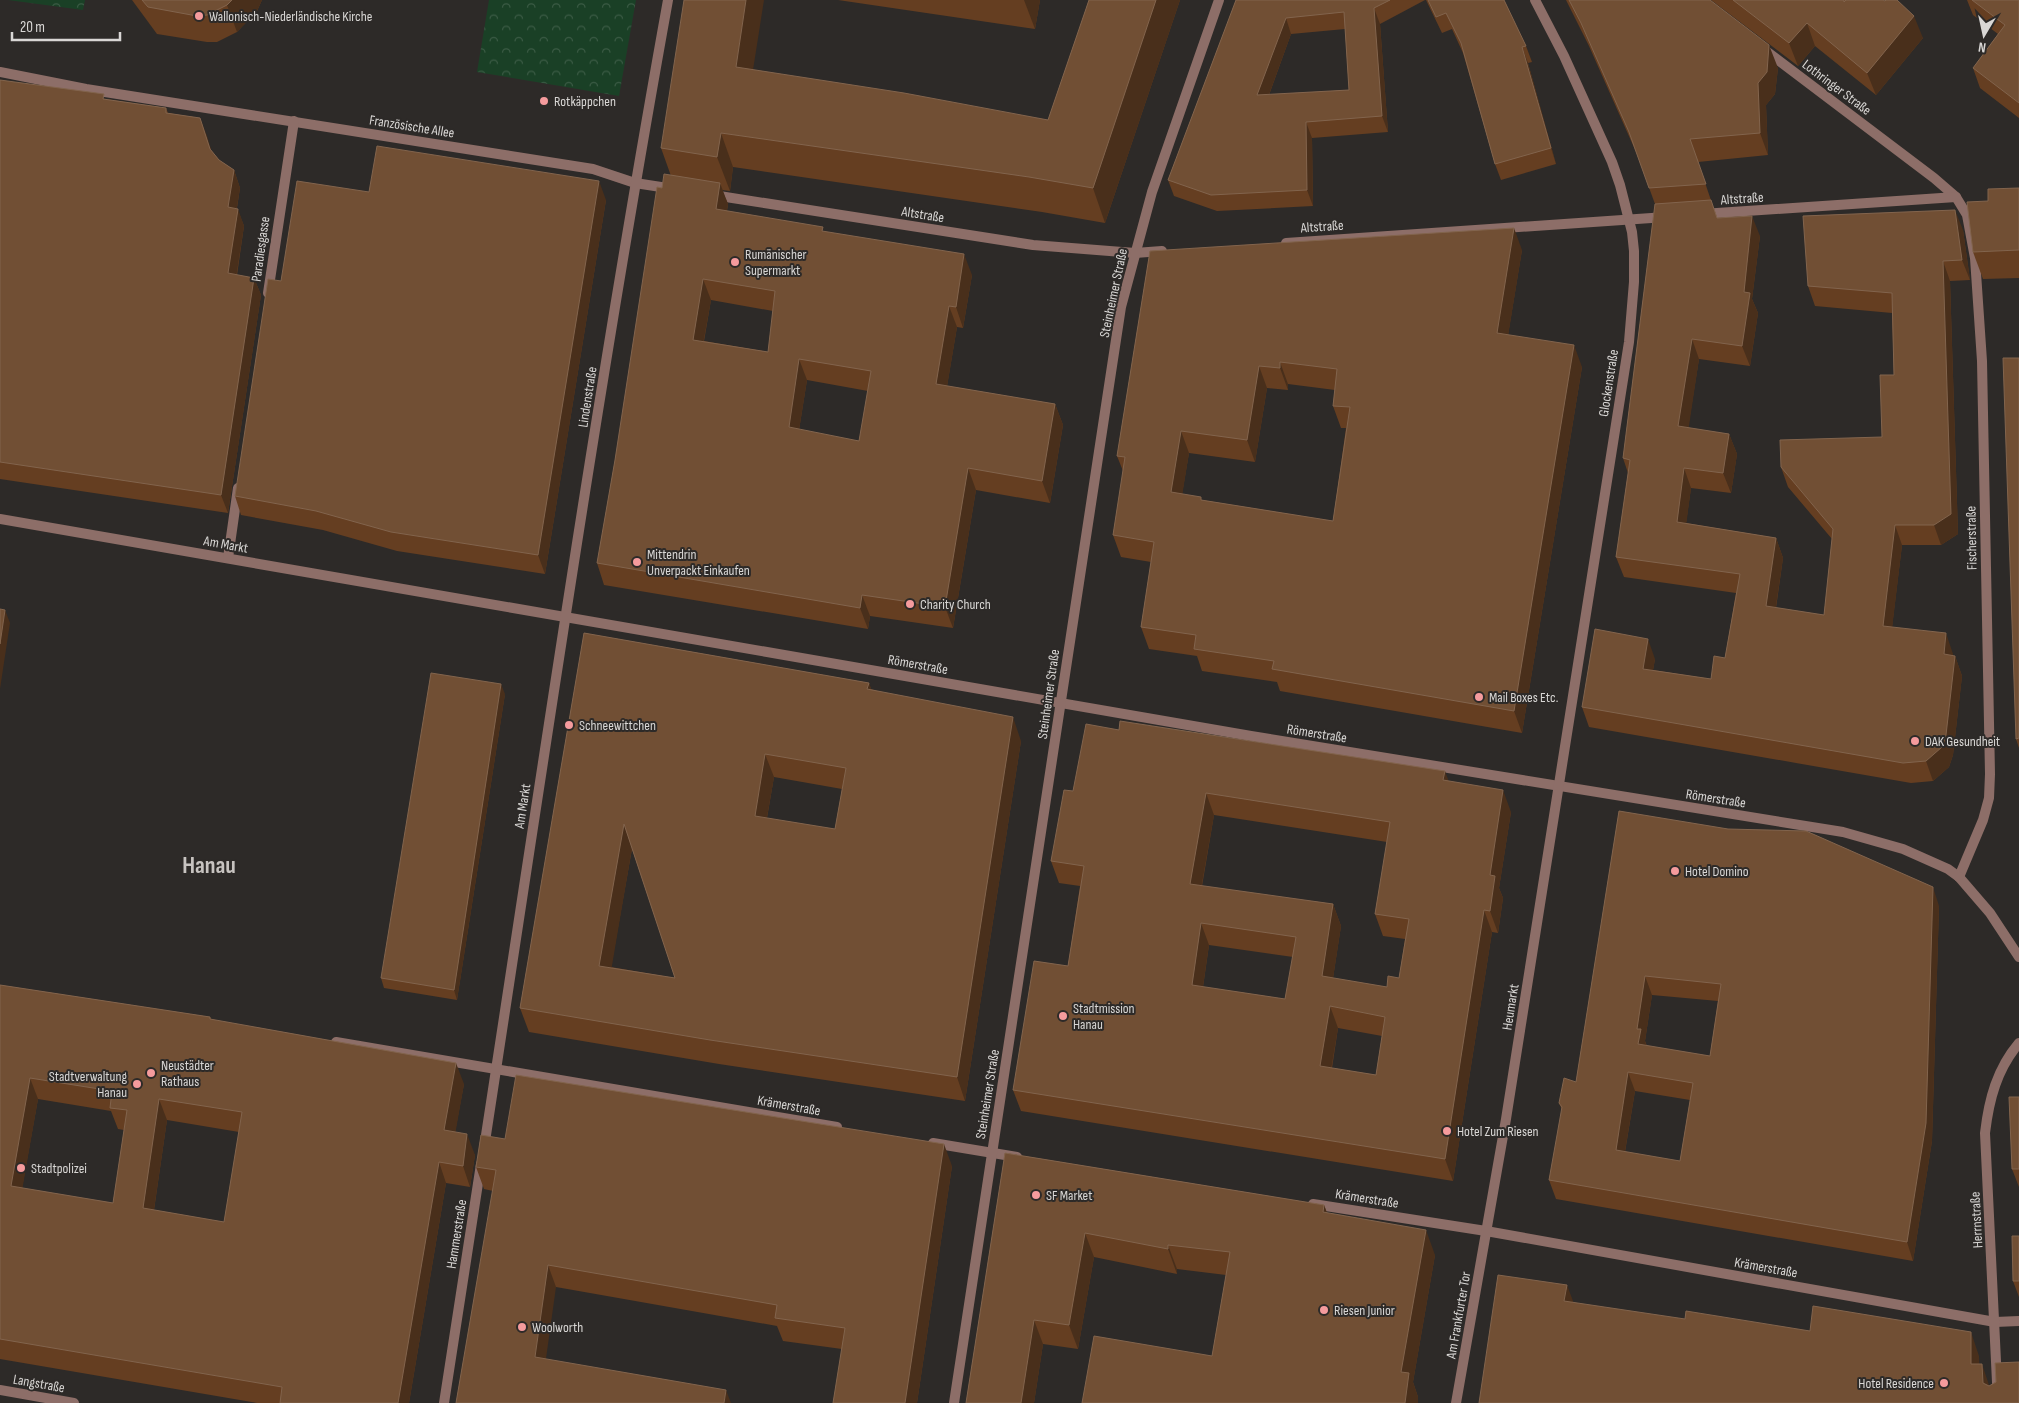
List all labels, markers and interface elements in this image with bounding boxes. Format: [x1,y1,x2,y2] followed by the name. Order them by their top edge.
[209,8,372,25] place label: Wallonisch-Niederländische Kirche
[12,10,120,42] scale bar
[193,10,205,22] marker: Wallonisch-Niederländische Kirche
[1959,10,2009,60] north arrow
[20,18,45,37] text: 20 m
[1977,38,1987,56] text: N
[1799,56,1875,119] street label: Lothringer Straße
[554,93,616,110] place label: Rotkäppchen
[538,95,550,107] marker: Rotkäppchen
[368,111,456,142] street label: Französische Allee
[1719,189,1764,209] street label: Altstraße
[899,203,945,226] street label: Altstraße
[248,215,273,283] street label: Paradiesgasse
[1299,217,1344,237] street label: Altstraße
[745,246,807,279] place label: Rumänischer Supermarkt
[1096,247,1131,339] street label: Steinheimer Straße
[729,256,741,268] marker: Rumänischer Supermarkt
[1595,348,1622,418] street label: Glockenstraße
[574,366,601,429] street label: Lindenstraße
[1962,506,1981,570] street label: Fischerstraße
[201,532,249,557] street label: Am Markt
[647,546,750,579] place label: Mittendrin Unverpackt Einkaufen
[631,556,643,568] marker: Mittendrin Unverpackt Einkaufen
[920,596,991,613] place label: Charity Church
[904,598,916,610] marker: Charity Church
[1034,648,1063,740] street label: Steinheimer Straße
[887,651,949,678] street label: Römerstraße
[1489,689,1558,706] place label: Mail Boxes Etc.
[1473,691,1485,703] marker: Mail Boxes Etc.
[579,717,656,734] place label: Schneewittchen
[563,719,575,731] marker: Schneewittchen
[1286,720,1348,747] street label: Römerstraße
[1925,733,2000,750] place label: DAK Gesundheit
[1909,735,1921,747] marker: DAK Gesundheit
[510,783,534,831] street label: Am Markt
[1685,785,1747,812] street label: Römerstraße
[182,851,236,880] district label: Hanau
[1685,863,1749,880] place label: Hotel Domino
[1669,865,1681,877] marker: Hotel Domino
[1498,983,1523,1031] street label: Heumarkt
[1073,1000,1135,1033] place label: Stadtmission Hanau
[1057,1010,1069,1022] marker: Stadtmission Hanau
[972,1048,1003,1140] street label: Steinheimer Straße
[161,1057,214,1090] place label: Neustädter Rathaus
[145,1067,157,1079] marker: Neustädter Rathaus
[49,1068,127,1101] place label: Stadtverwaltung Hanau
[131,1078,143,1090] marker: Stadtverwaltung Hanau
[756,1092,822,1119] street label: Krämerstraße
[1457,1123,1539,1140] place label: Hotel Zum Riesen
[1441,1125,1453,1137] marker: Hotel Zum Riesen
[31,1160,87,1177] place label: Stadtpolizei
[15,1162,27,1174] marker: Stadtpolizei
[1334,1185,1400,1212] street label: Krämerstraße
[1046,1187,1092,1204] place label: SF Market
[1030,1189,1042,1201] marker: SF Market
[1967,1191,1986,1249] street label: Herrnstraße
[443,1198,470,1270] street label: Hammerstraße
[1733,1254,1799,1281] street label: Krämerstraße
[1442,1270,1475,1361] street label: Am Frankfurter Tor
[1334,1302,1395,1319] place label: Riesen Junior
[1318,1304,1330,1316] marker: Riesen Junior
[532,1319,583,1336] place label: Woolworth
[516,1321,528,1333] marker: Woolworth
[12,1371,66,1396] street label: Langstraße
[1858,1375,1934,1392] place label: Hotel Residence
[1938,1377,1950,1389] marker: Hotel Residence

